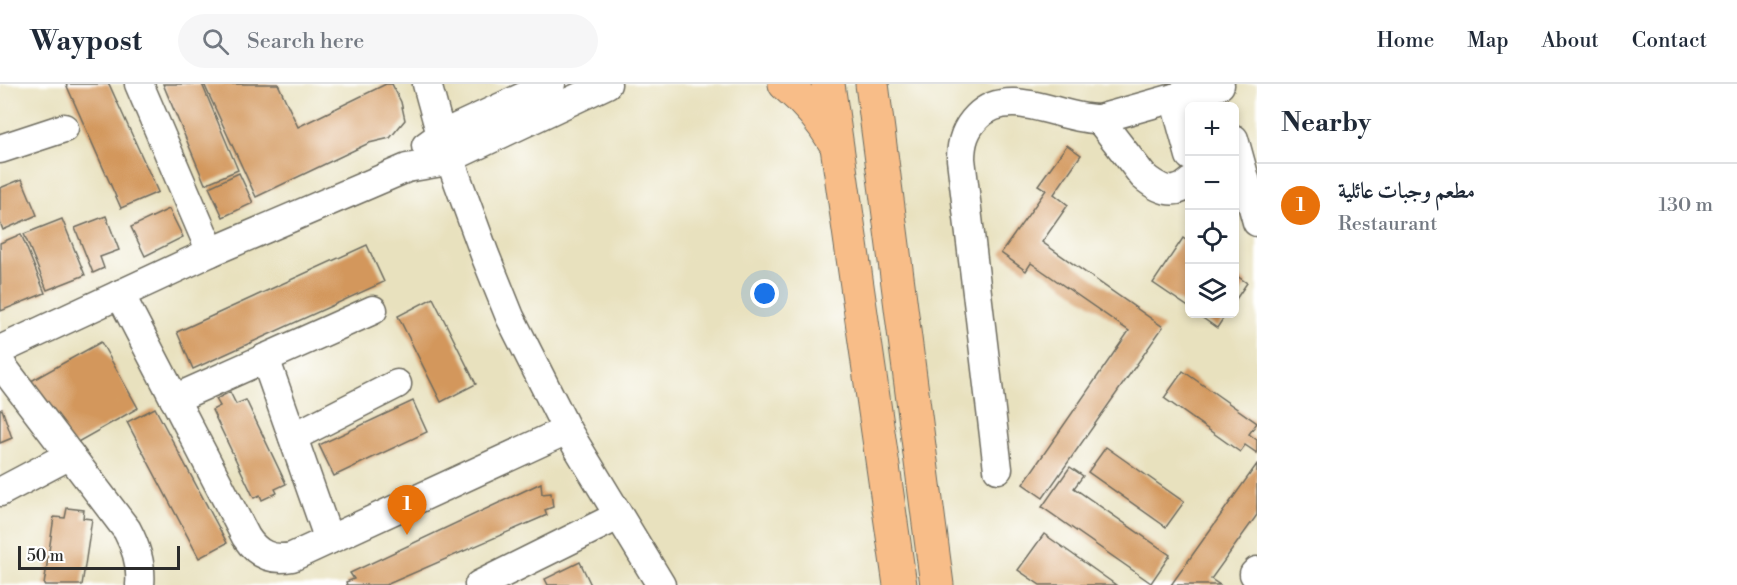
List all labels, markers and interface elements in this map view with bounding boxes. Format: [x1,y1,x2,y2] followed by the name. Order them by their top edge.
[178,14,598,68] search box
[30,24,142,59] text: Waypost
[199,25,232,58] icon: search
[247,28,364,55] text: Search here
[1377,28,1434,54] text: Home
[1467,28,1509,54] text: Map
[1542,28,1599,54] text: About
[1632,28,1707,54] text: Contact
[1185,102,1239,318] map controls
[1185,102,1239,156] button: +
[1281,107,1371,139] text: Nearby
[1185,156,1239,210] button: −
[1338,178,1475,205] text: مطعم وجبات عائلية
[1296,193,1305,218] text: 1
[1658,193,1713,218] text: 130 m
[1185,210,1239,264] button: locate
[1338,212,1437,237] text: Restaurant
[1185,264,1239,318] button: layers
[750,279,779,308] your location
[388,486,426,535] pin: 1
[18,543,180,570] scale bar
[27,546,64,566] text: 50 m

